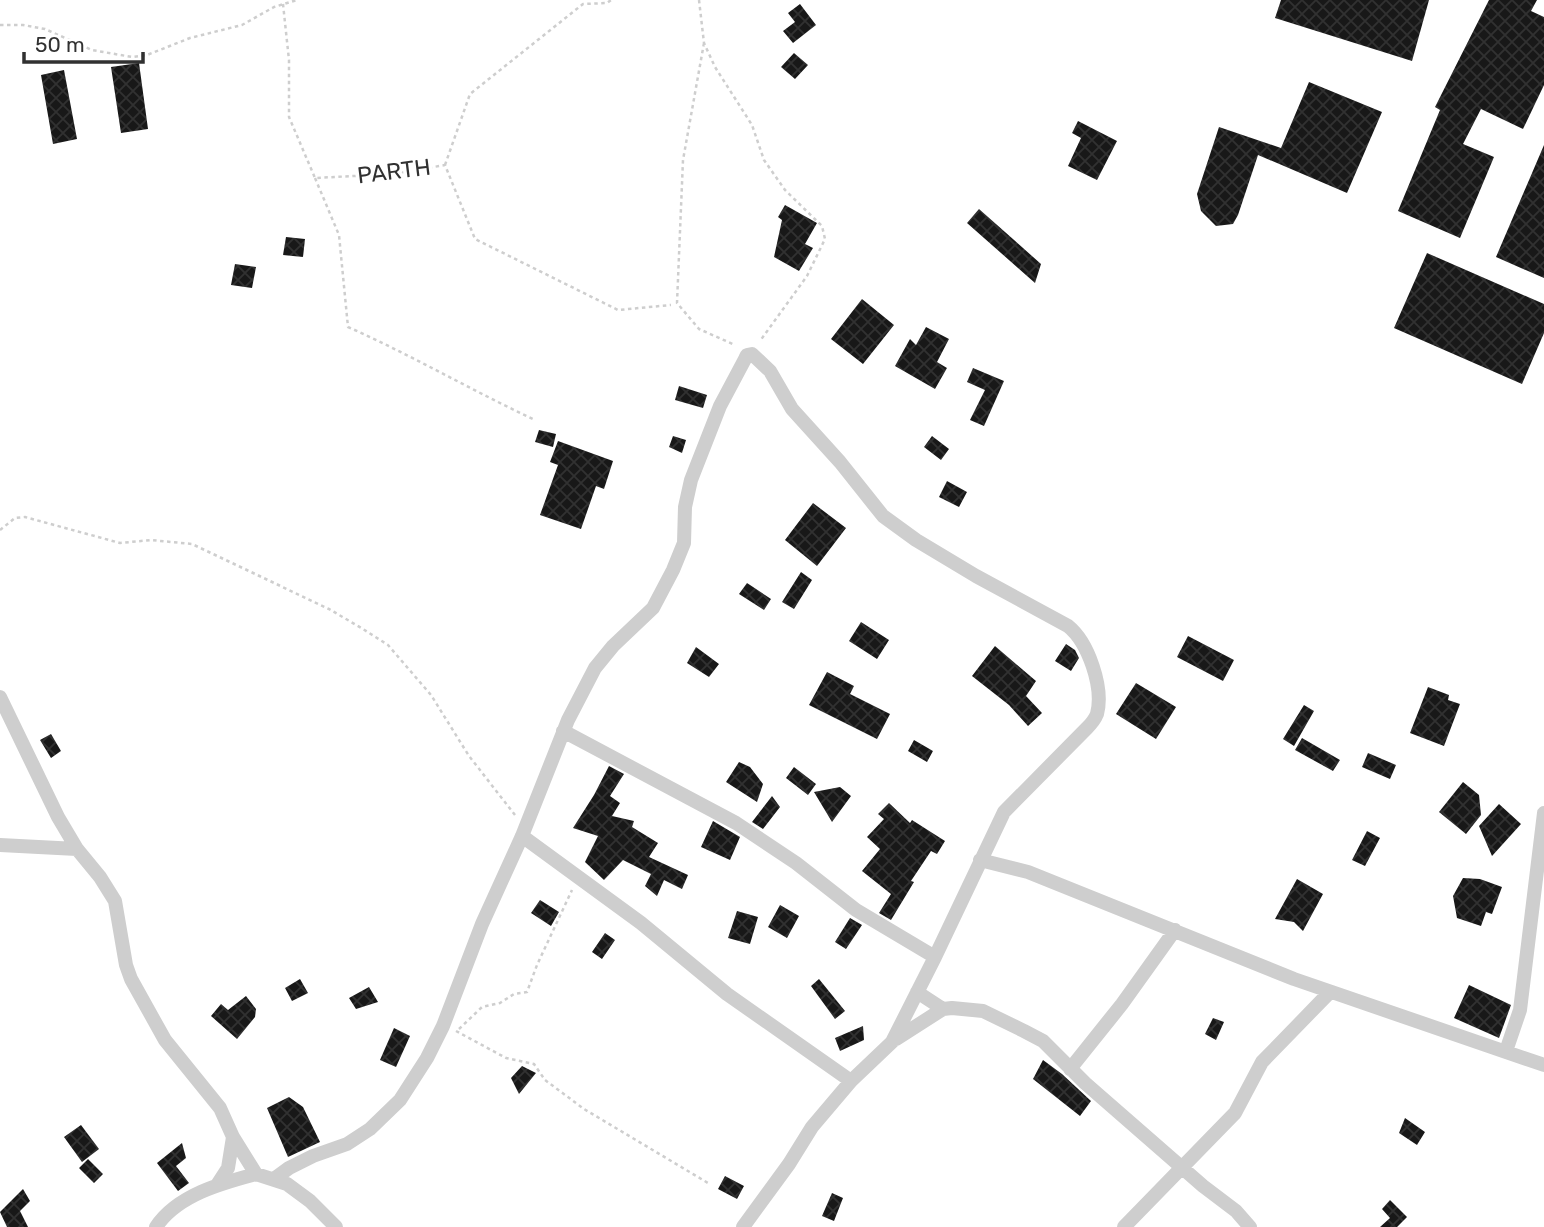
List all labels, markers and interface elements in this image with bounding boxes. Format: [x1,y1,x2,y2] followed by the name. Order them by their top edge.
[24,21,144,65] scale bar
[35,32,85,57] text: 50 m
[356,153,432,189] street label: PARTH

